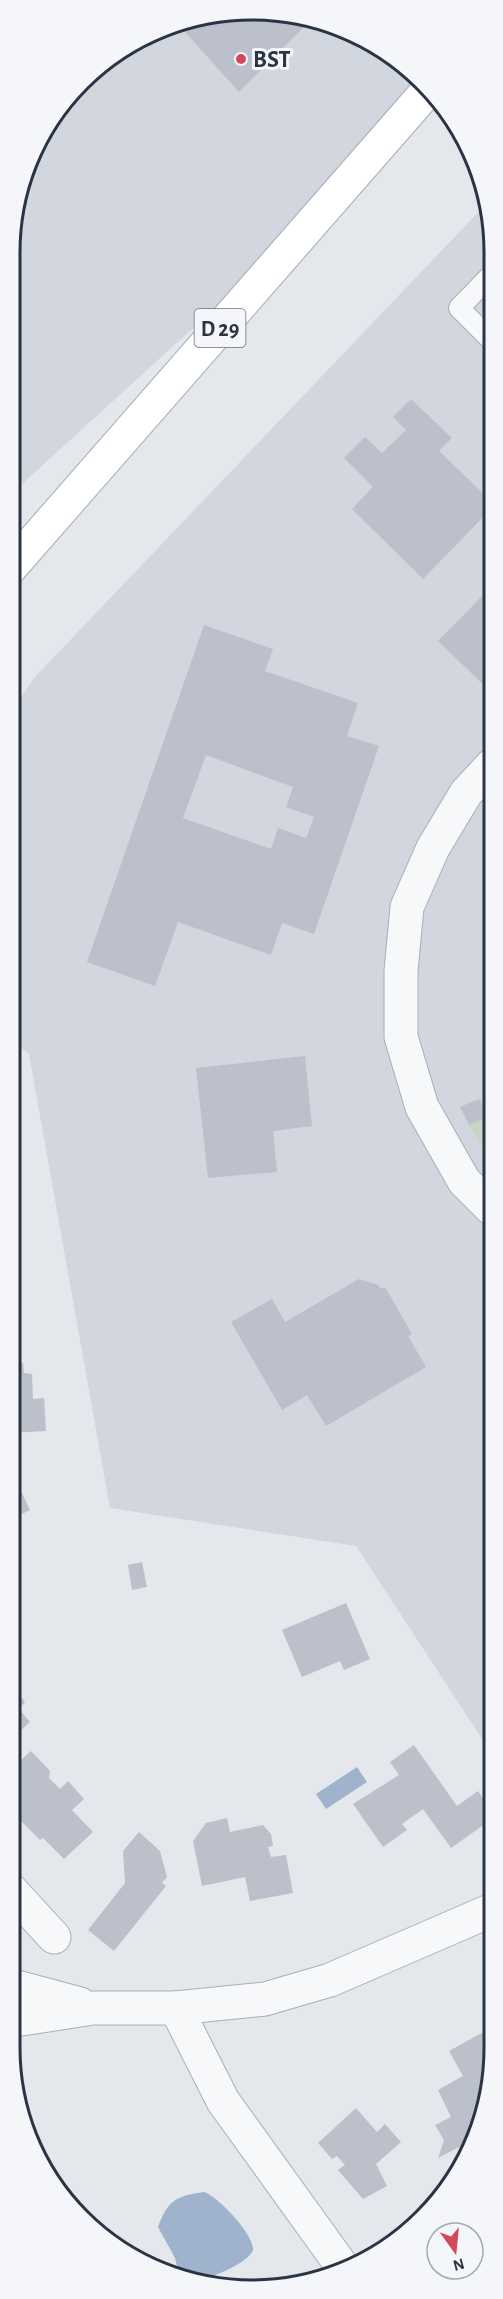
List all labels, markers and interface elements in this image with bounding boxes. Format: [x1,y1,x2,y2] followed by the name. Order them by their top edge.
[253,48,291,72] place label: BST
[234,52,248,66] marker: BST
[194,309,246,347] road number: D 29
[425,2221,485,2281] north arrow
[451,2255,466,2274] text: N

